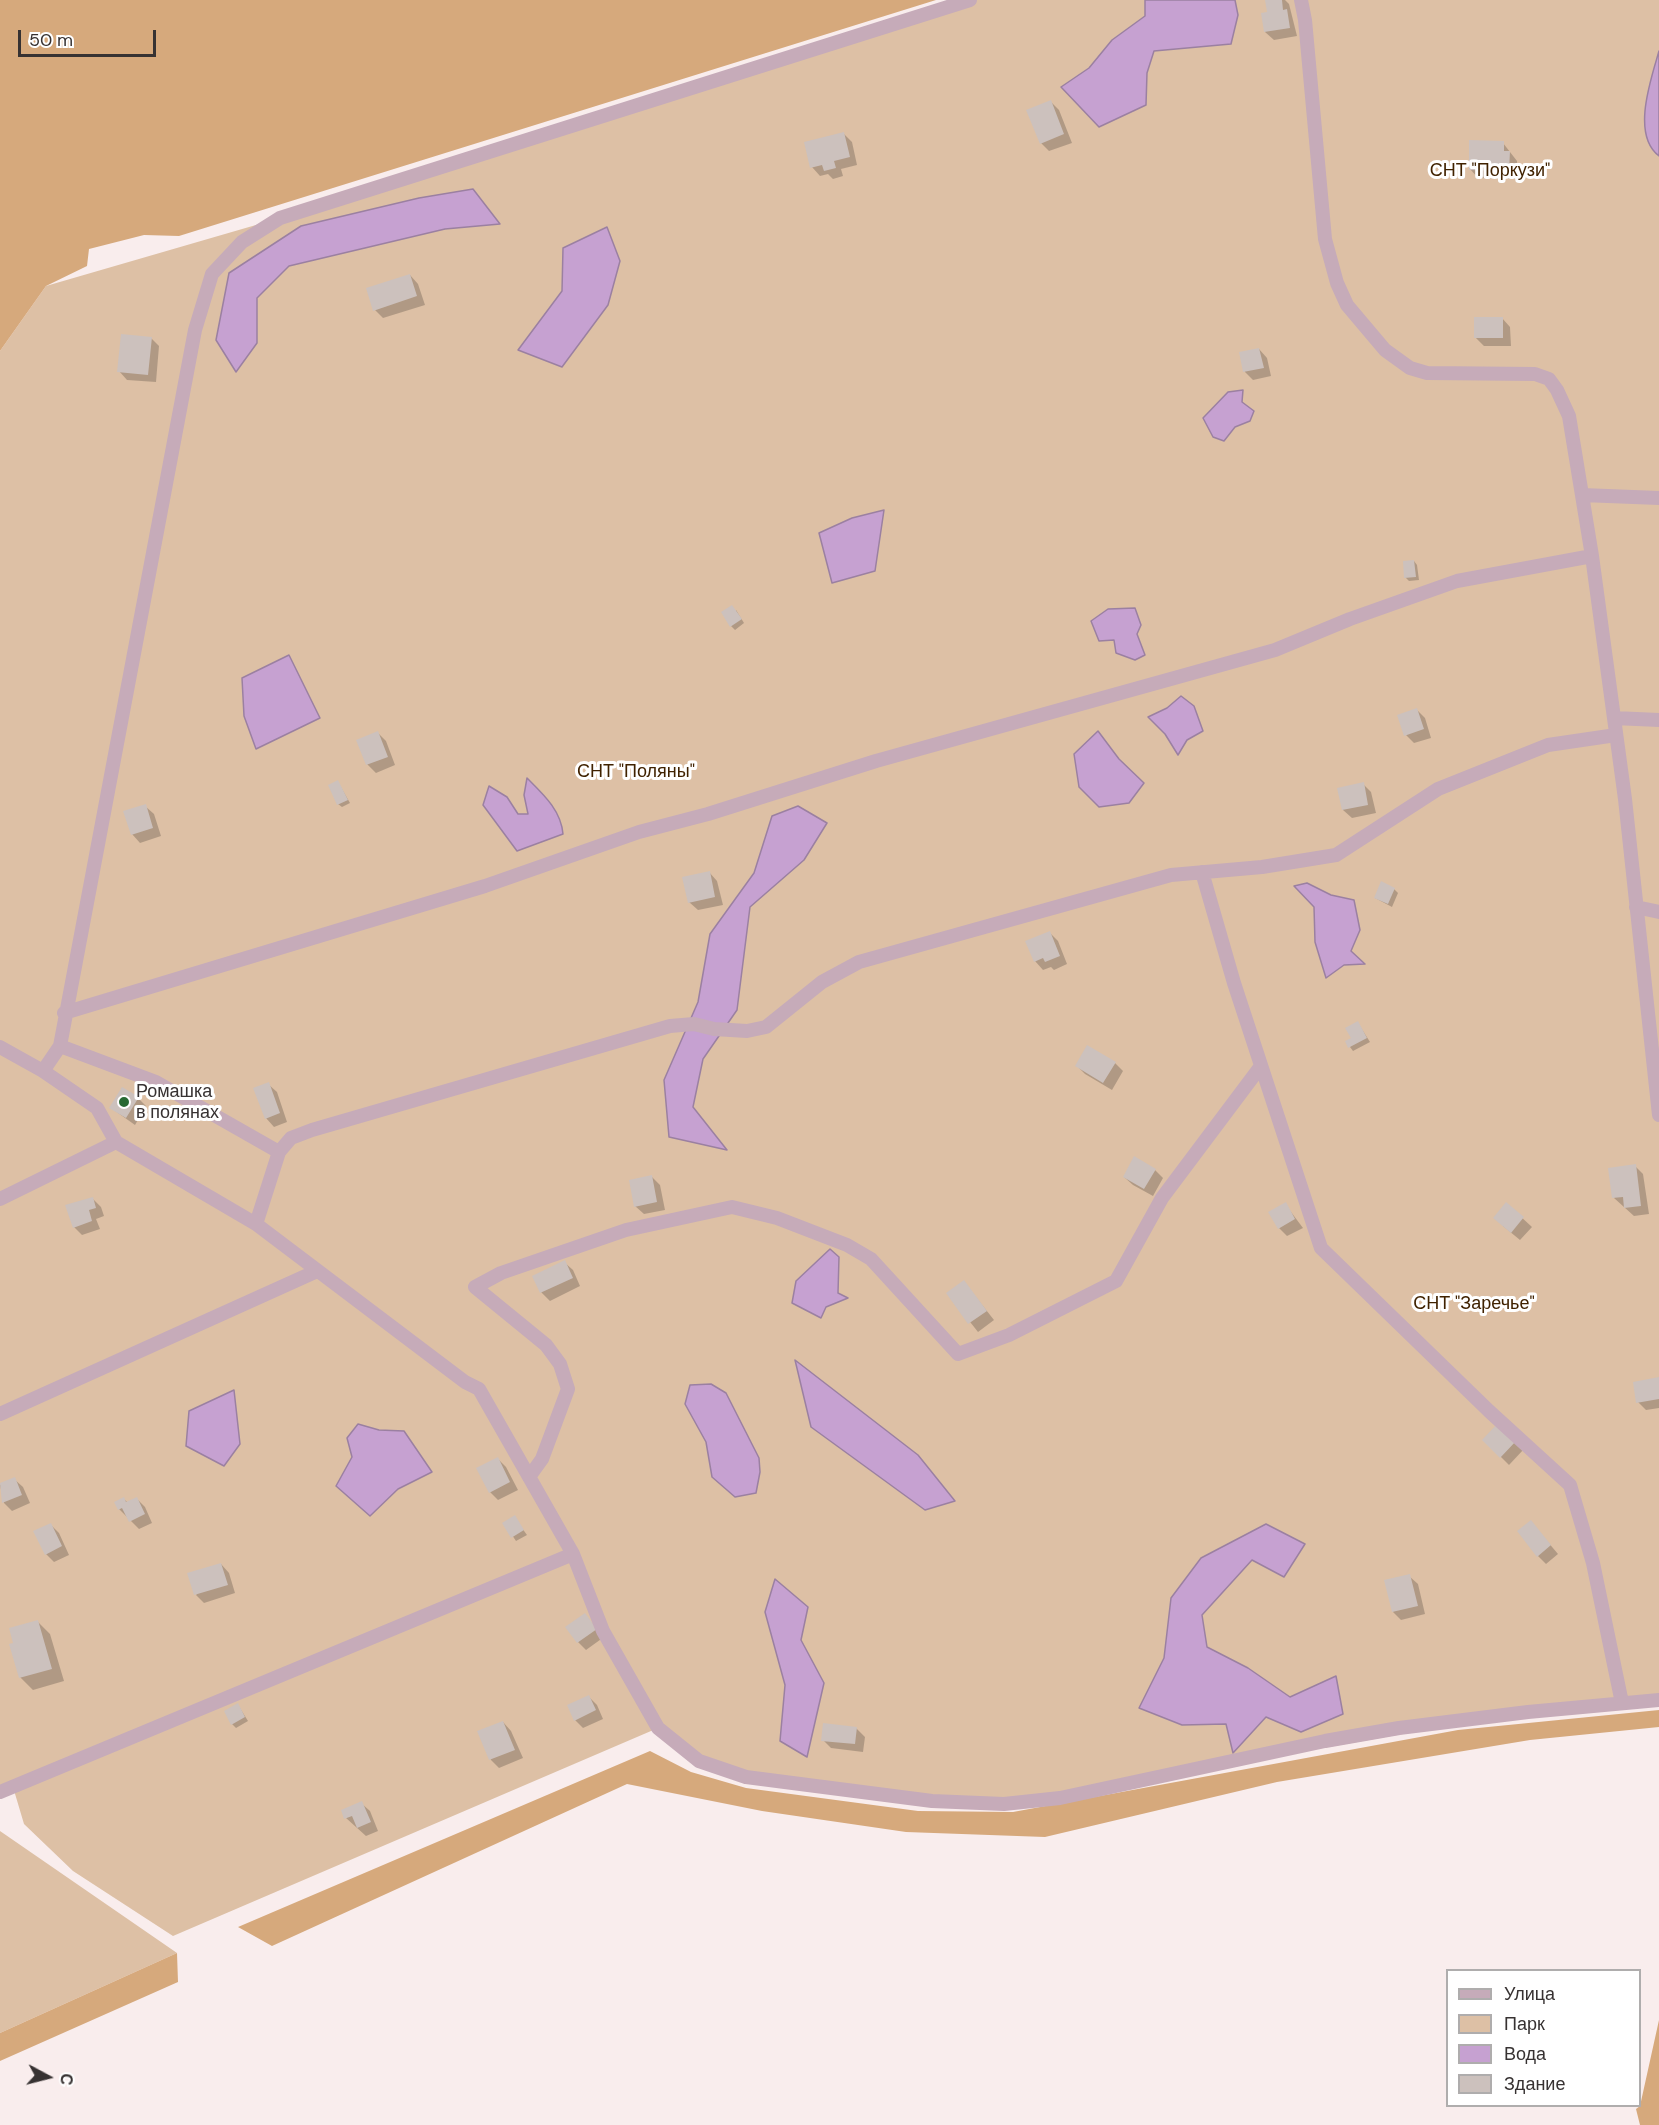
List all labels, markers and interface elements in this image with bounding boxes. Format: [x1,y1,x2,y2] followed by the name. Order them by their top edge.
[21,18,159,56] scale bar
[29,28,73,52] text: 50 m
[1430,160,1550,182] park label: СНТ "Поркузи"
[577,761,695,783] park label: СНТ "Поляны"
[136,1081,219,1124] place label: Ромашка в полянах
[117,1095,131,1109] marker: Ромашка в полянах
[1413,1293,1535,1315] park label: СНТ "Заречье"
[1446,1969,1641,2107] legend
[1504,1982,1555,2006] text: Улица
[1504,2012,1545,2036] text: Парк
[1504,2042,1546,2066] text: Вода
[18,2047,78,2107] north arrow
[55,2072,77,2086] text: С
[1504,2072,1565,2096] text: Здание

